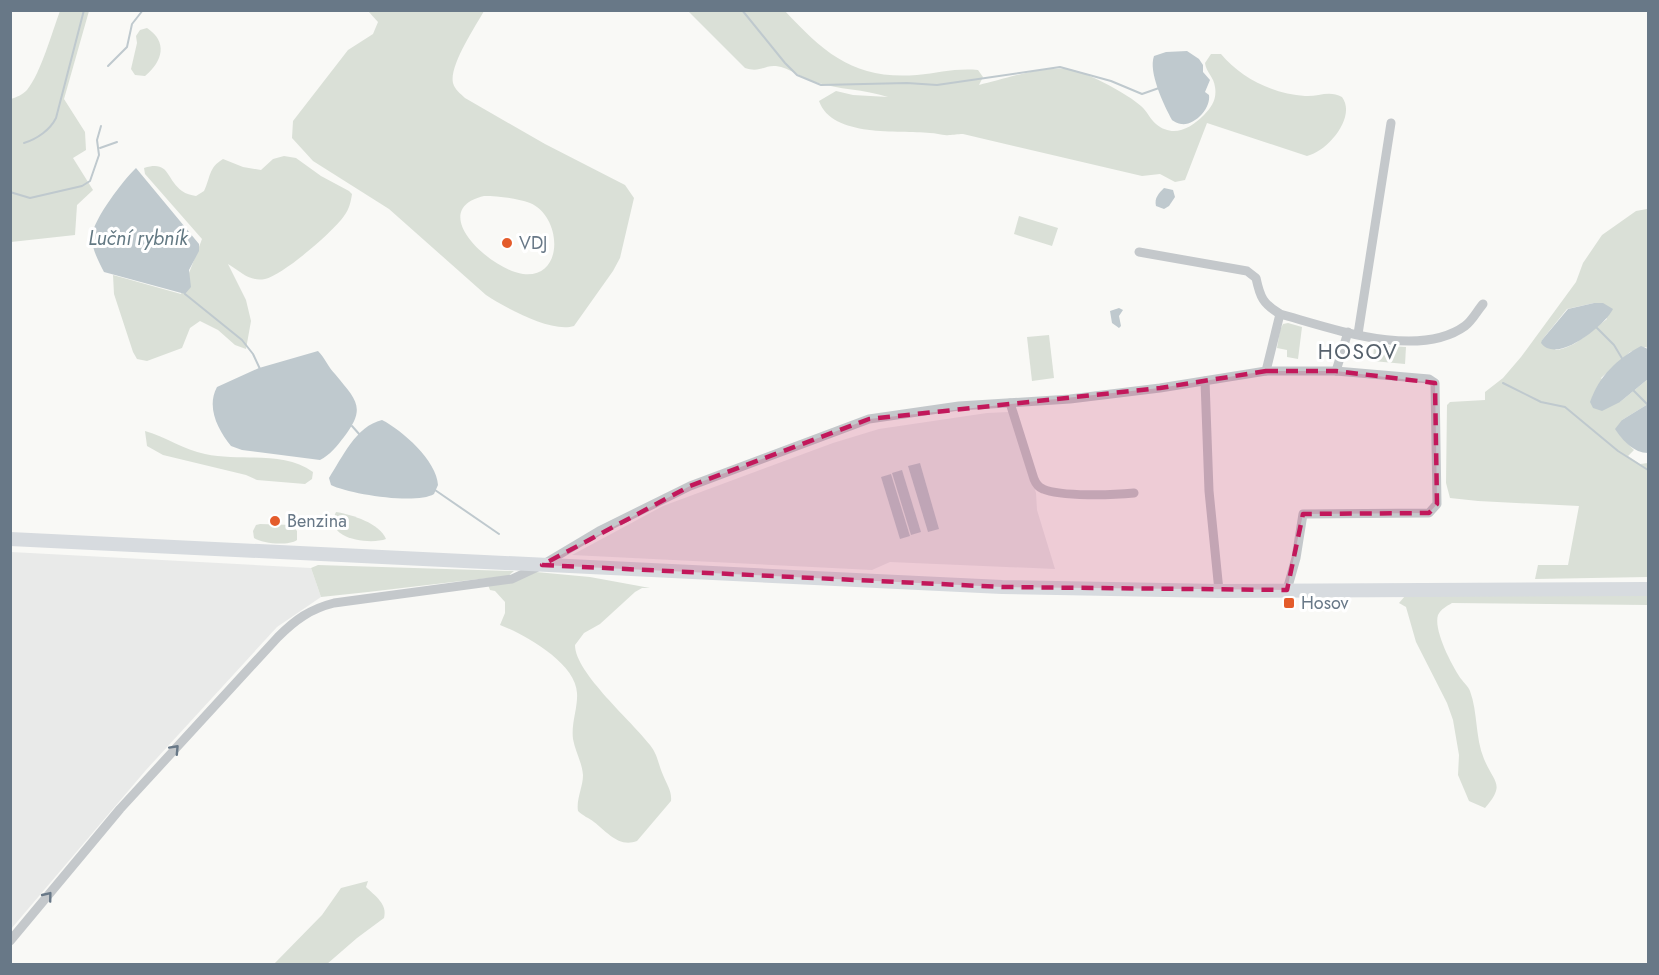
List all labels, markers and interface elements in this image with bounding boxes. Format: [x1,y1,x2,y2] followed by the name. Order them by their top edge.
[88,224,189,253] water label: Luční rybník
[519,230,547,256] place label: VDJ
[500,236,514,250] marker: VDJ
[1318,337,1398,367] district label: HOSOV
[287,508,347,534] place label: Benzina
[268,514,282,528] marker: Benzina
[1301,590,1349,616] place label: Hosov
[1282,596,1296,610] marker: Hosov
[168,745,179,756] one-way arrow
[40,892,51,903] one-way arrow

